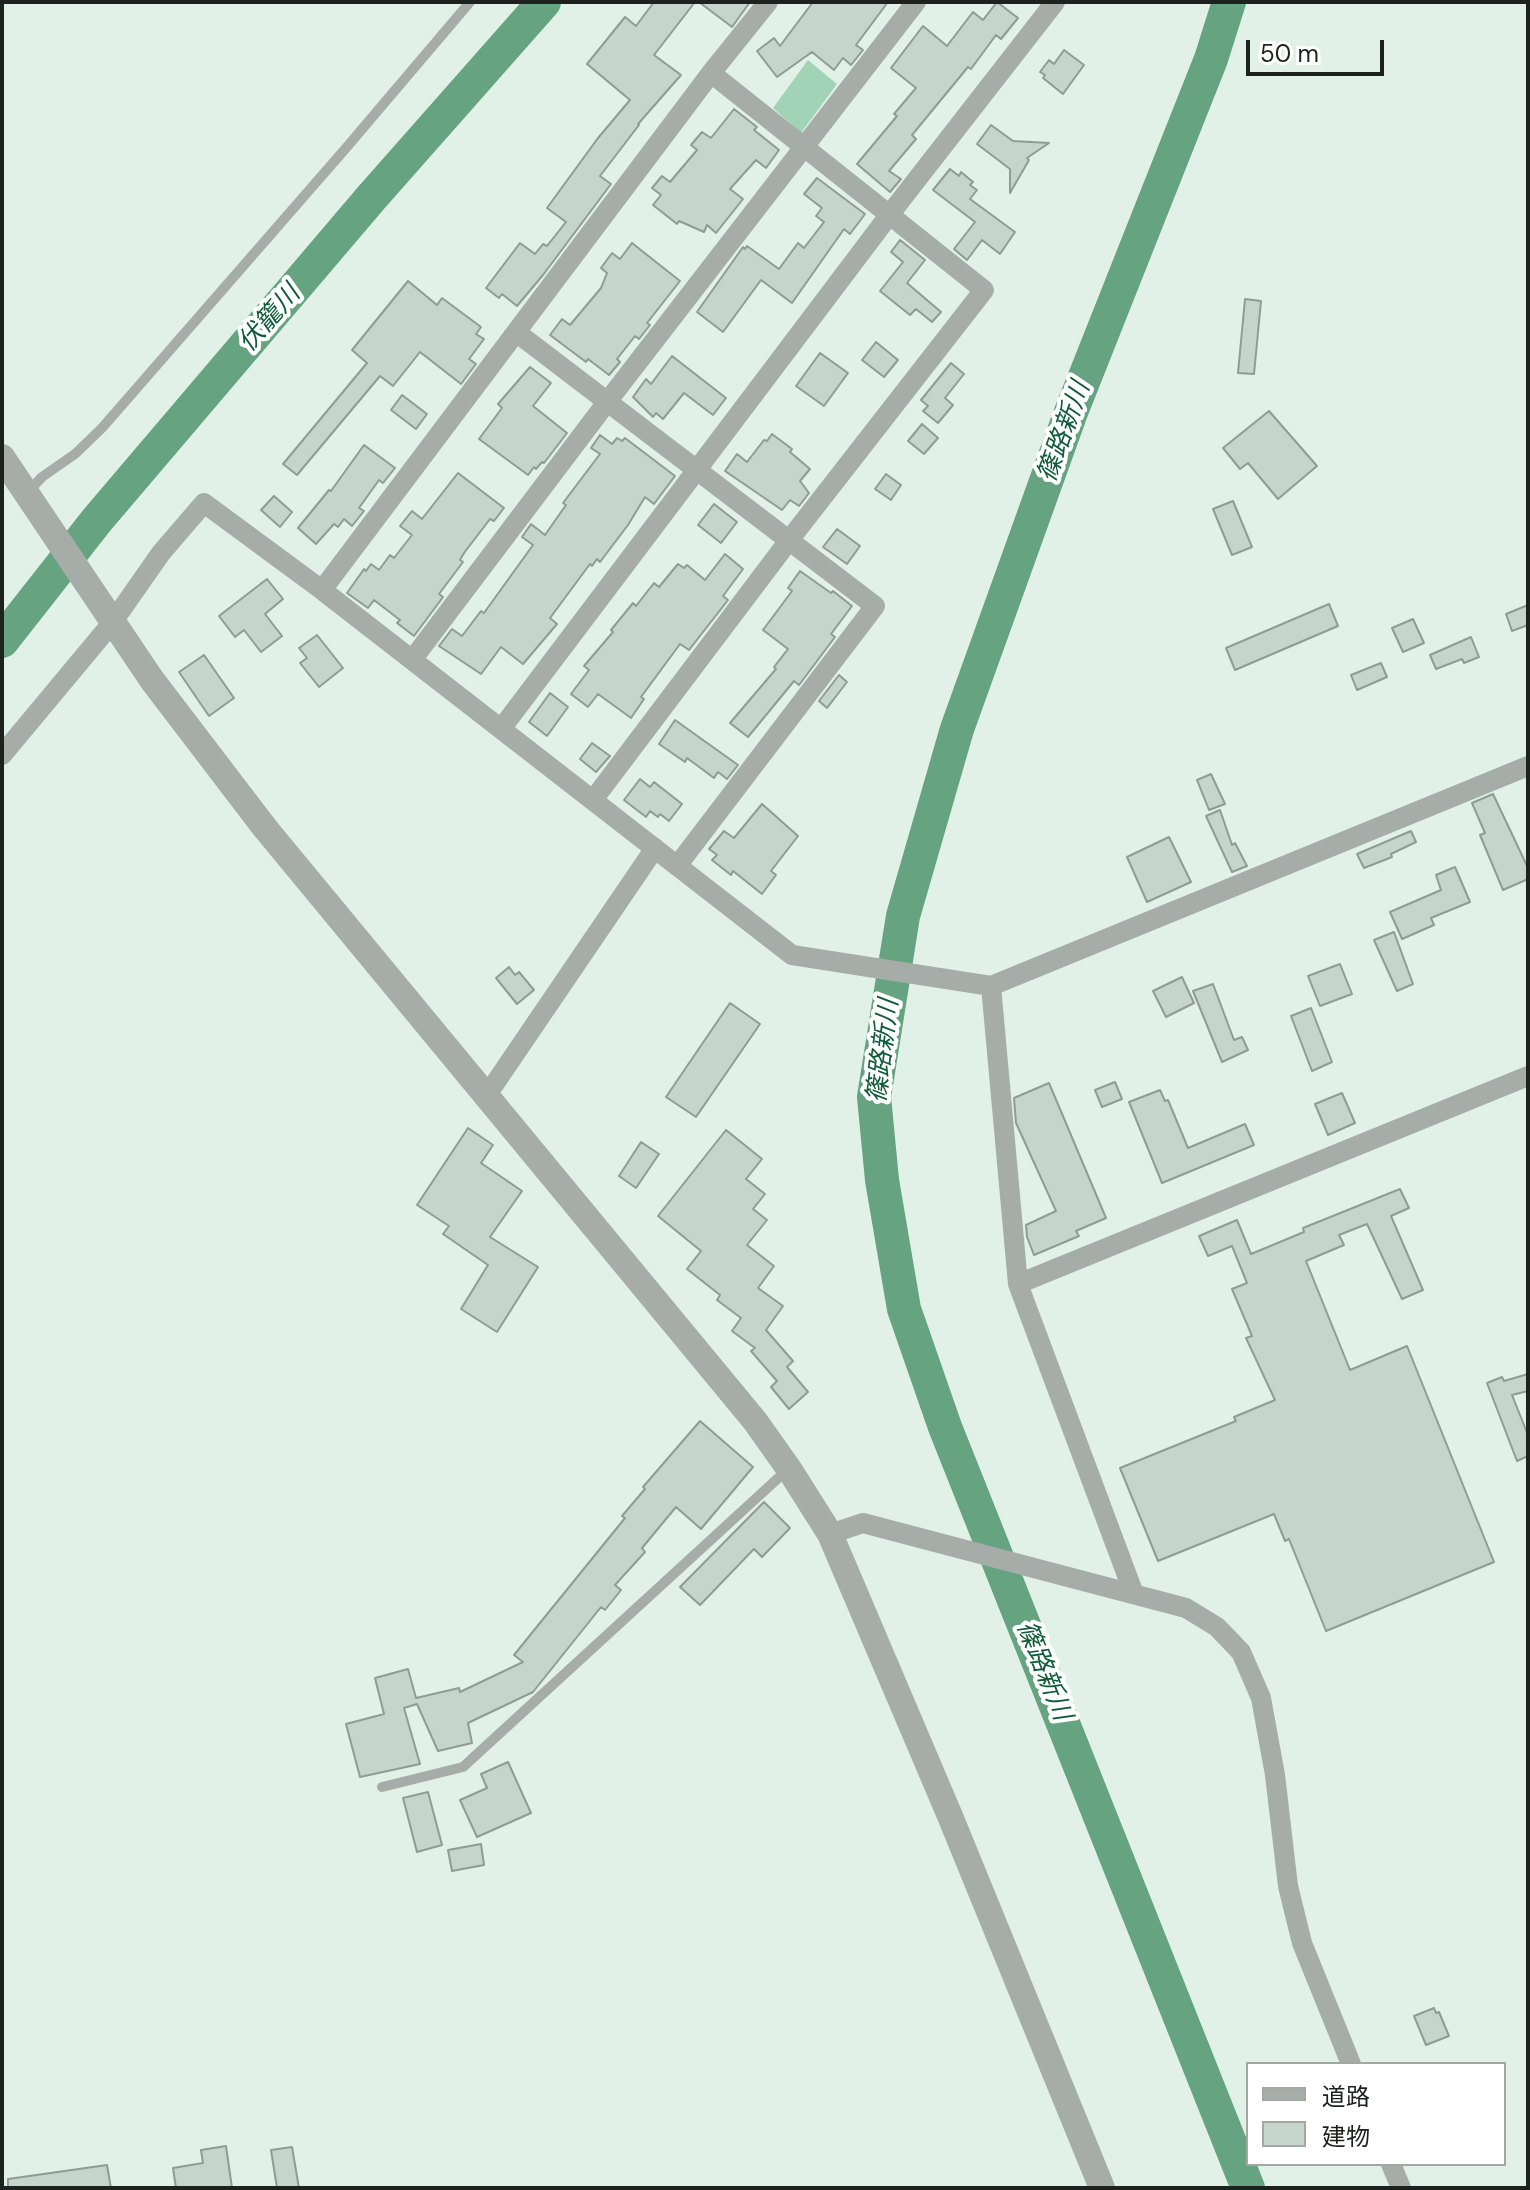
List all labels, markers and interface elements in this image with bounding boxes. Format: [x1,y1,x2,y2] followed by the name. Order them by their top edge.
[1250,24,1388,74] scale bar
[1260,38,1319,69] text: 50 m
[233,279,307,359] water label: 伏籠川
[1033,378,1097,486] water label: 篠路新川
[862,997,906,1105] water label: 篠路新川
[1009,1617,1077,1725] water label: 篠路新川
[1246,2062,1506,2166] legend
[1322,2081,1370,2112] text: 道路
[1322,2121,1370,2152] text: 建物

